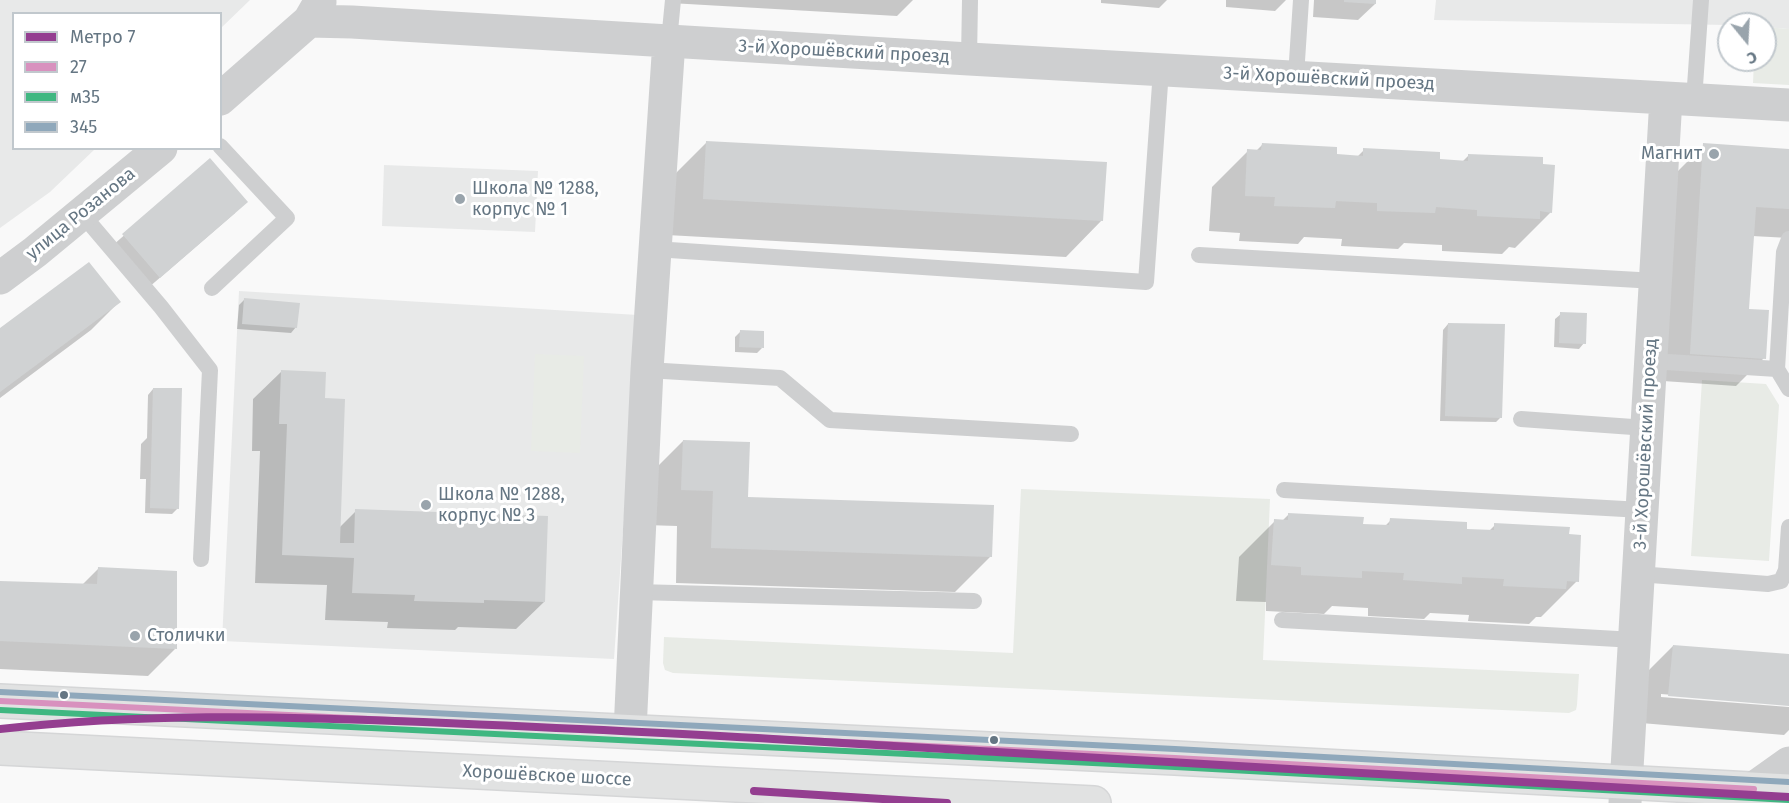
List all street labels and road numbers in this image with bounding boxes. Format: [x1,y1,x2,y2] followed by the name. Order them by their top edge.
[738,36,950,68] street label: 3-й Хорошёвский проезд
[1223,63,1435,95] street label: 3-й Хорошёвский проезд
[22,163,140,265] street label: улица Розанова
[1630,338,1662,550] street label: 3-й Хорошёвский проезд
[462,761,632,791] street label: Хорошёвское шоссе

